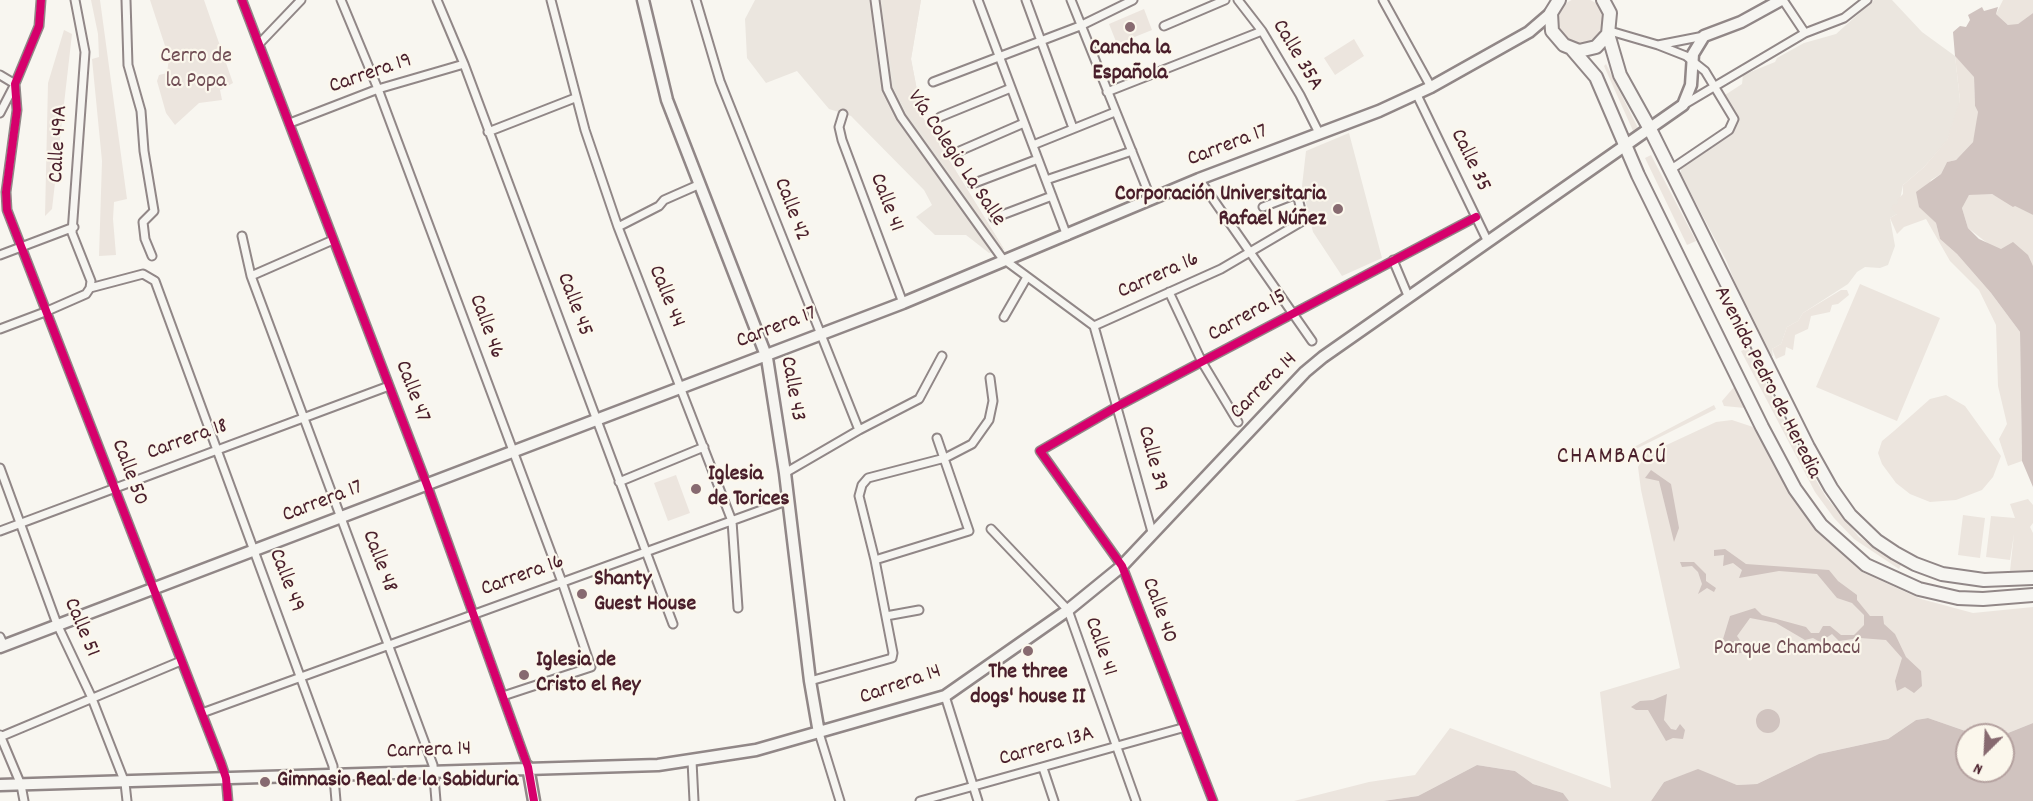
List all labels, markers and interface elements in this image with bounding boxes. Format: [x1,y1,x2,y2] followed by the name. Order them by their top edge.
[1265,16,1327,96] street label: Calle 35A
[1123,20,1137,34] marker: Cancha la Española
[1089,37,1171,88] place label: Cancha la Española
[160,45,232,96] park label: Cerro de la Popa
[326,49,416,101] street label: Carrera 19
[900,86,1010,232] street label: Vía Colegio La Salle
[45,105,75,183] street label: Calle 49A
[1184,120,1272,174] street label: Carrera 17
[1443,125,1495,197] street label: Calle 35
[862,170,908,236] street label: Calle 41
[766,175,814,245] street label: Calle 42
[1115,183,1326,234] place label: Corporación Universitaria Rafael Núñez
[1331,202,1345,216] marker: Corporación Universitaria Rafael Núñez
[1114,247,1204,307] street label: Carrera 16
[641,262,689,332] street label: Calle 44
[549,270,597,340] street label: Calle 45
[1706,282,1826,484] street label: Avenida Pedro de Heredia
[1204,285,1292,349] street label: Carrera 15
[461,291,509,363] street label: Calle 46
[733,302,821,356] street label: Carrera 17
[1226,348,1304,426] street label: Carrera 14
[772,355,810,423] street label: Calle 43
[387,357,435,427] street label: Calle 47
[144,414,232,468] street label: Carrera 18
[1130,424,1172,494] street label: Calle 39
[103,436,153,510] street label: Calle 50
[1557,445,1667,473] district label: CHAMBACÚ
[708,463,790,514] place label: Iglesia de Torices
[279,476,367,530] street label: Carrera 17
[689,482,703,496] marker: Iglesia de Torices
[354,527,402,597] street label: Calle 48
[261,546,309,616] street label: Calle 49
[478,550,568,604] street label: Carrera 16
[594,568,696,620] place label: Shanty Guest House
[1134,575,1182,647] street label: Calle 40
[575,587,589,601] marker: Shanty Guest House
[56,595,104,661] street label: Calle 51
[1077,614,1121,680] street label: Calle 41
[1713,637,1861,663] park label: Parque Chambacú
[1021,644,1035,658] marker: The three dogs' house II
[536,649,641,700] place label: Iglesia de Cristo el Rey
[857,660,945,712] street label: Carrera 14
[970,661,1086,712] place label: The three dogs' house II
[517,668,531,682] marker: Iglesia de Cristo el Rey
[997,722,1097,774] street label: Carrera 13A
[1955,723,2015,783] north arrow
[386,737,472,767] street label: Carrera 14
[1970,756,1987,780] text: N
[277,769,518,795] place label: Gimnasio Real de la Sabiduria
[258,775,272,789] marker: Gimnasio Real de la Sabiduria

